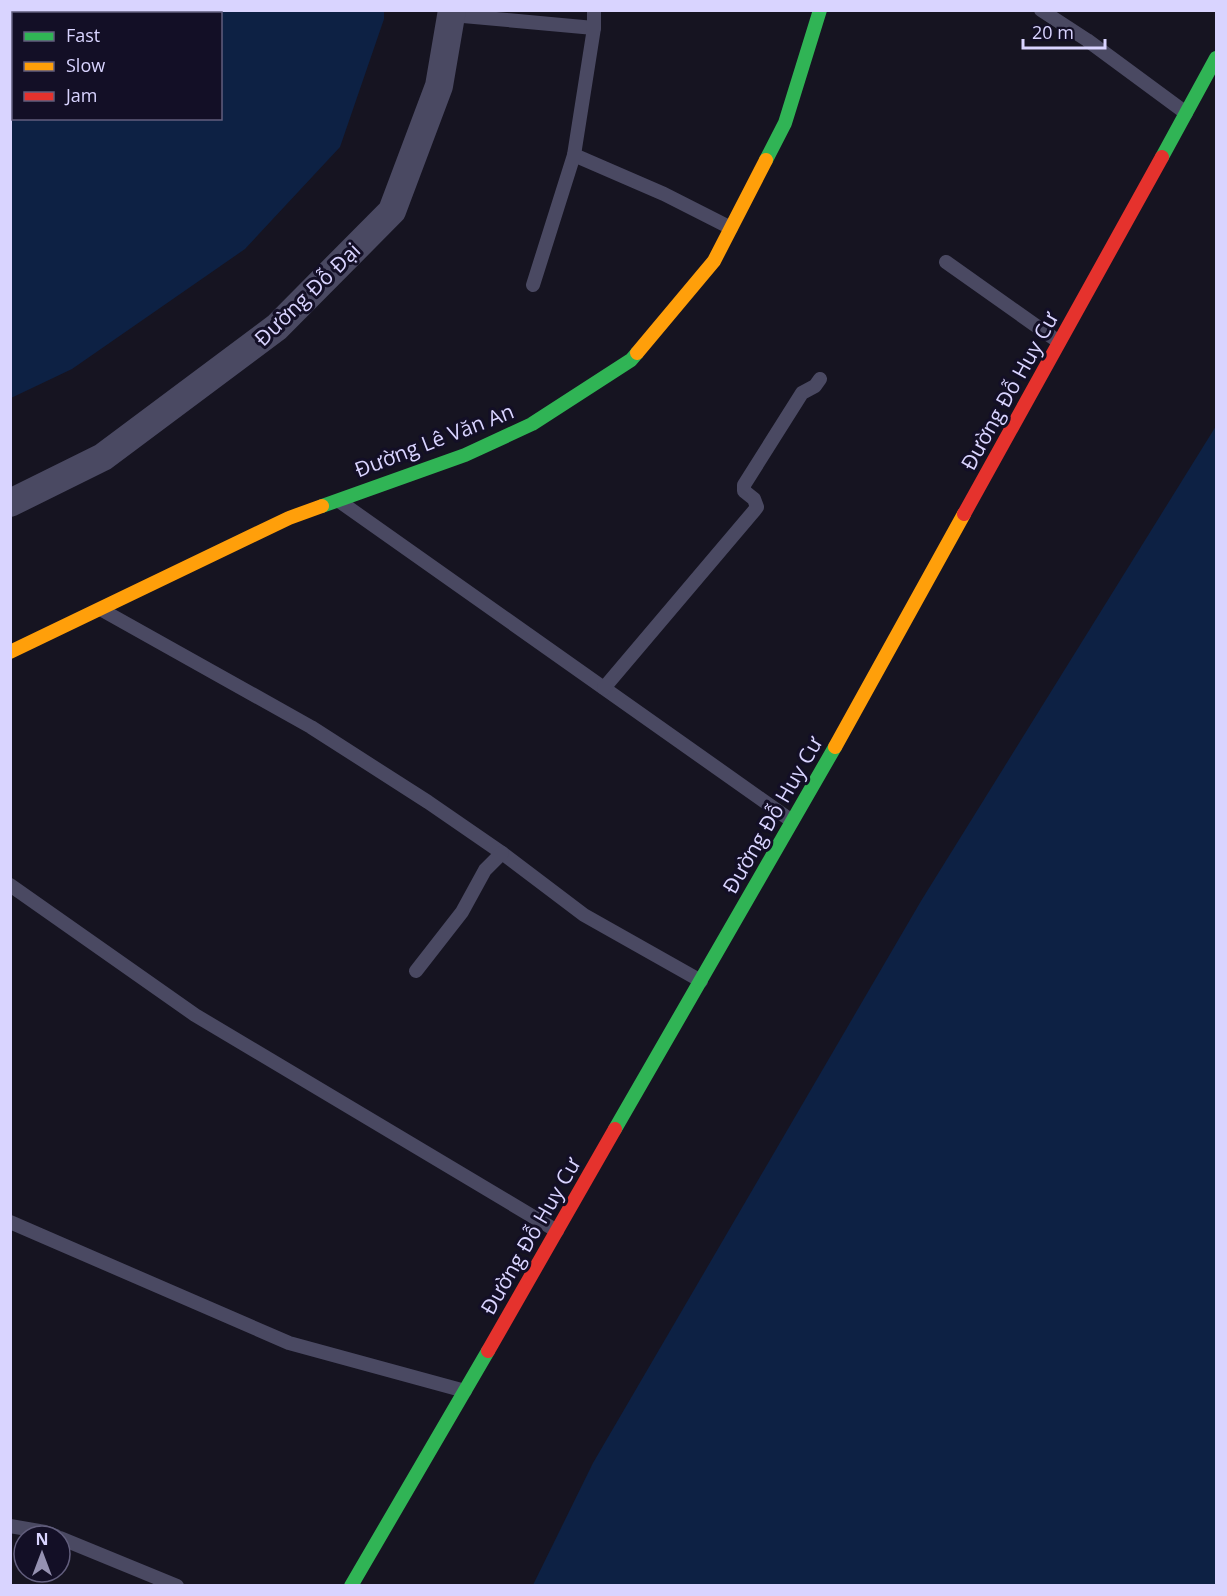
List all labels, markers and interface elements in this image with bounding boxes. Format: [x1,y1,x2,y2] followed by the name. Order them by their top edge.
[12,12,222,120] legend
[1023,12,1106,50] scale bar
[1032,20,1074,44] text: 20 m
[66,23,100,47] text: Fast
[66,53,105,77] text: Slow
[64,83,98,107] text: Jam
[248,236,366,352] street label: Đường Đỗ Đại
[954,306,1065,475] street label: Đường Đỗ Huy Cư
[350,397,518,483] street label: Đường Lê Văn An
[716,731,829,898] street label: Đường Đỗ Huy Cư
[474,1152,587,1319] street label: Đường Đỗ Huy Cư
[12,1524,72,1584] north arrow
[35,1528,49,1550] text: N

